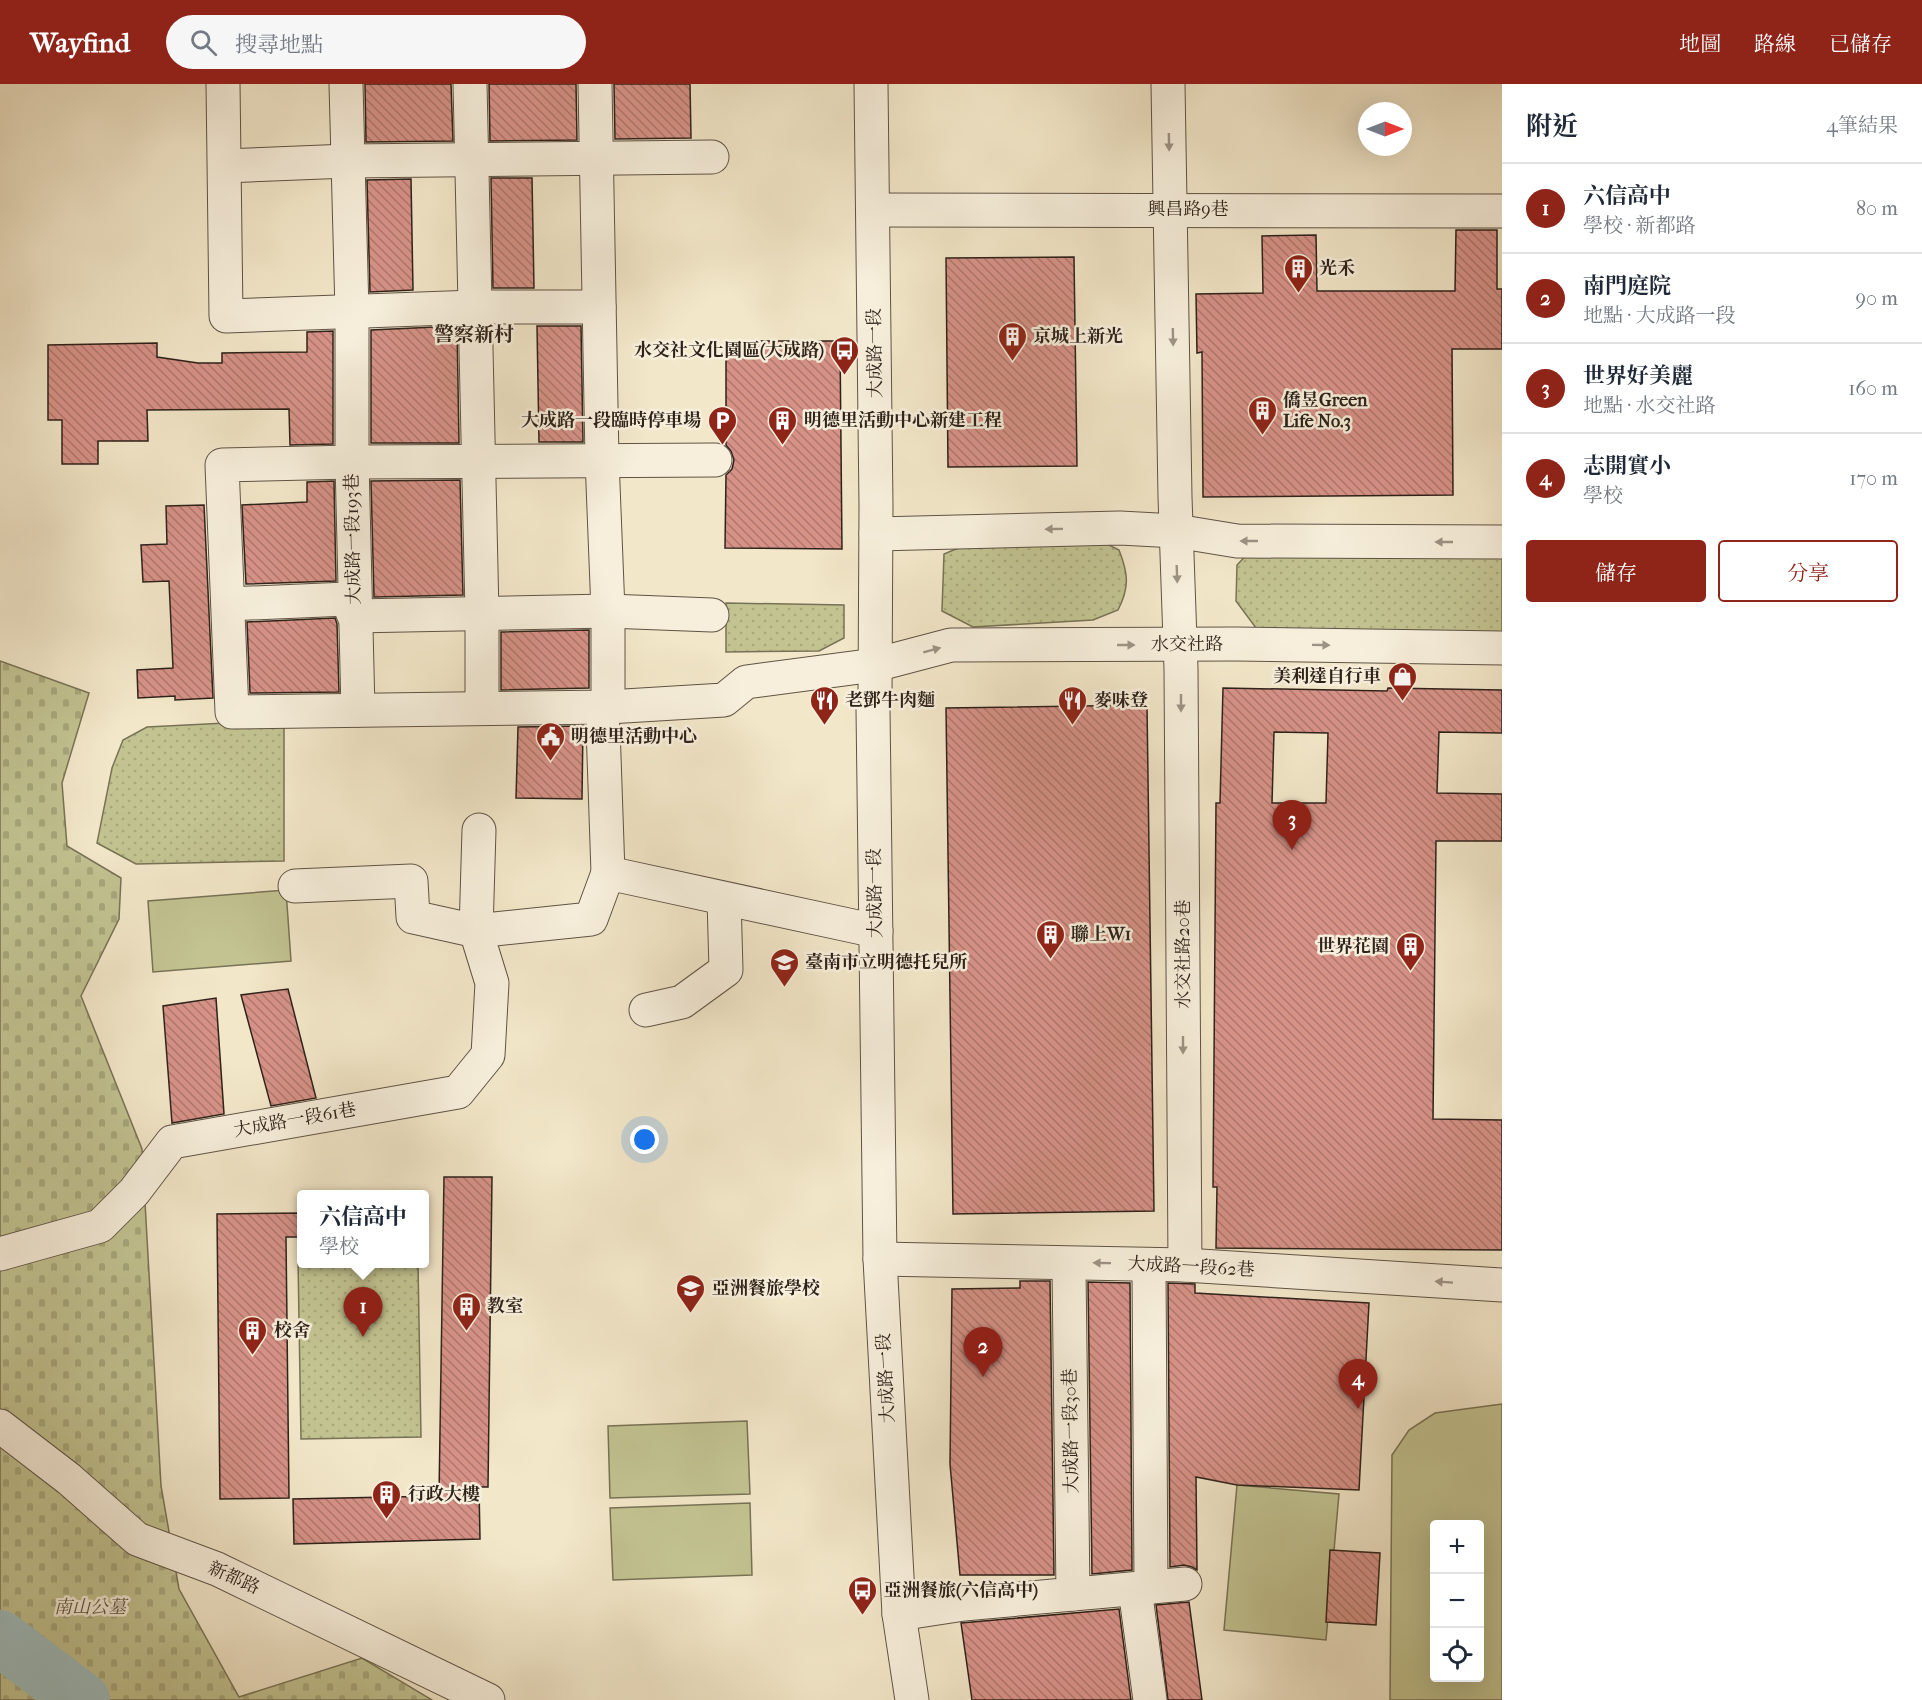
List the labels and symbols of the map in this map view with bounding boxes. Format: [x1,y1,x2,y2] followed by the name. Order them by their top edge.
[1358,102,1412,156] north arrow
[1165,133,1174,152] one-way arrow
[1147,199,1229,220] street label: 興昌路9巷
[1282,252,1314,294] building icon: 光禾
[1319,258,1355,279] place label: 光禾
[864,308,886,398] street label: 大成路一段
[996,320,1028,362] building icon: 京城上新光
[434,323,514,346] district label: 警察新村
[1033,326,1123,347] place label: 京城上新光
[1168,328,1177,347] one-way arrow
[829,334,861,376] bus stop icon: 水交社文化園區(大成路)
[634,340,824,361] place label: 水交社文化園區(大成路)
[1283,390,1368,432] place label: 僑昱Green Life No.3
[1246,394,1278,436] building icon: 僑昱Green Life No.3
[706,404,738,446] parking icon: 大成路一段臨時停車場
[767,404,799,446] building icon: 明德里活動中心新建工程
[521,410,701,431] place label: 大成路一段臨時停車場
[804,410,1002,431] place label: 明德里活動中心新建工程
[341,473,365,605] street label: 大成路一段193巷
[1045,524,1064,534] one-way arrow
[1239,536,1258,546] one-way arrow
[1434,537,1453,547] one-way arrow
[1173,565,1182,584] one-way arrow
[1151,634,1223,655] street label: 水交社路
[1117,640,1136,650] one-way arrow
[1312,640,1331,650] one-way arrow
[923,644,941,654] one-way arrow
[1386,660,1418,702] shop icon: 美利達自行車
[1273,666,1381,687] place label: 美利達自行車
[808,684,840,726] restaurant icon: 老鄧牛肉麵
[1057,684,1089,726] restaurant icon: 麥味登
[845,690,935,711] place label: 老鄧牛肉麵
[1094,690,1148,711] place label: 麥味登
[1176,693,1186,712] one-way arrow
[534,720,566,762] public building icon: 明德里活動中心
[571,726,697,747] place label: 明德里活動中心
[1272,800,1312,850] pin: 3
[864,848,886,938] street label: 大成路一段
[1173,899,1194,1009] street label: 水交社路20巷
[1034,918,1066,960] building icon: 聯上W1
[1071,924,1131,945] place label: 聯上W1
[1394,930,1426,972] building icon: 世界花園
[1317,936,1389,957] place label: 世界花園
[768,946,800,988] school or university icon: 臺南市立明德托兒所
[805,952,968,973] place label: 臺南市立明德托兒所
[1179,1035,1188,1054] one-way arrow
[232,1099,358,1141] street label: 大成路一段61巷
[630,1125,659,1154] your location
[1127,1253,1255,1281] street label: 大成路一段62巷
[1093,1258,1112,1268] one-way arrow
[675,1272,707,1314] school or university icon: 亞洲餐旅學校
[1434,1277,1453,1286] one-way arrow
[712,1278,820,1299] place label: 亞洲餐旅學校
[344,1288,382,1337] pin: 1
[450,1290,482,1332] building icon: 教室
[487,1296,523,1317] place label: 教室
[237,1314,269,1356] building icon: 校舍
[274,1320,310,1341] place label: 校舍
[964,1328,1002,1377] pin: 2
[873,1333,899,1423] street label: 大成路一段
[1338,1360,1378,1409] pin: 4
[1059,1368,1083,1494] street label: 大成路一段30巷
[371,1478,403,1520] building icon: 行政大樓
[408,1484,480,1505] place label: 行政大樓
[205,1557,263,1599] street label: 新都路
[847,1574,879,1616] bus stop icon: 亞洲餐旅(六信高中)
[884,1580,1038,1601] place label: 亞洲餐旅(六信高中)
[54,1597,129,1618] park label: 南山公墓

